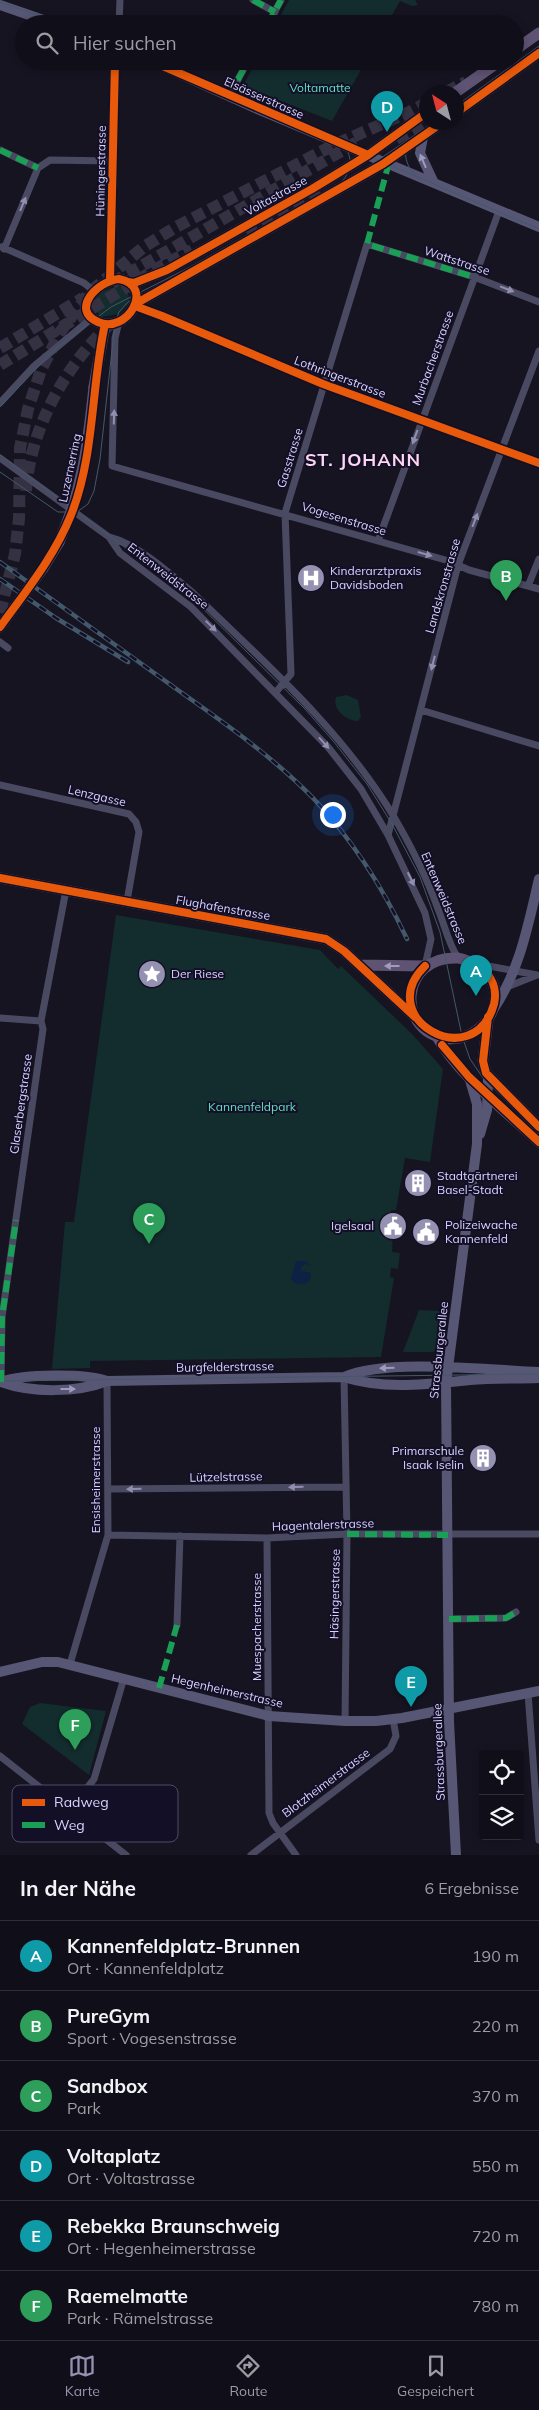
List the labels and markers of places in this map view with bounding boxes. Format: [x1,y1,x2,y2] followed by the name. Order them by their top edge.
[371,91,403,132] pin: D
[490,560,522,601] pin: B
[296,563,326,593] hospital icon: Kinderarztpraxis Davidsboden
[330,563,421,592] place label: Kinderarztpraxis Davidsboden
[460,955,492,996] pin: A
[137,959,167,989] place icon: Der Riese
[171,966,224,981] place label: Der Riese
[403,1168,433,1198] building icon: Stadtgärtnerei Basel-Stadt
[437,1168,518,1197] place label: Stadtgärtnerei Basel-Stadt
[133,1203,165,1244] pin: C
[378,1211,408,1241] public building icon: Igelsaal
[411,1217,441,1247] public building icon: Polizeiwache Kannenfeld
[445,1217,518,1246] place label: Polizeiwache Kannenfeld
[331,1218,374,1233] place label: Igelsaal
[392,1443,464,1472] place label: Primarschule Isaak Iselin
[468,1443,498,1473] building icon: Primarschule Isaak Iselin
[395,1666,427,1707] pin: E
[59,1709,91,1750] pin: F

